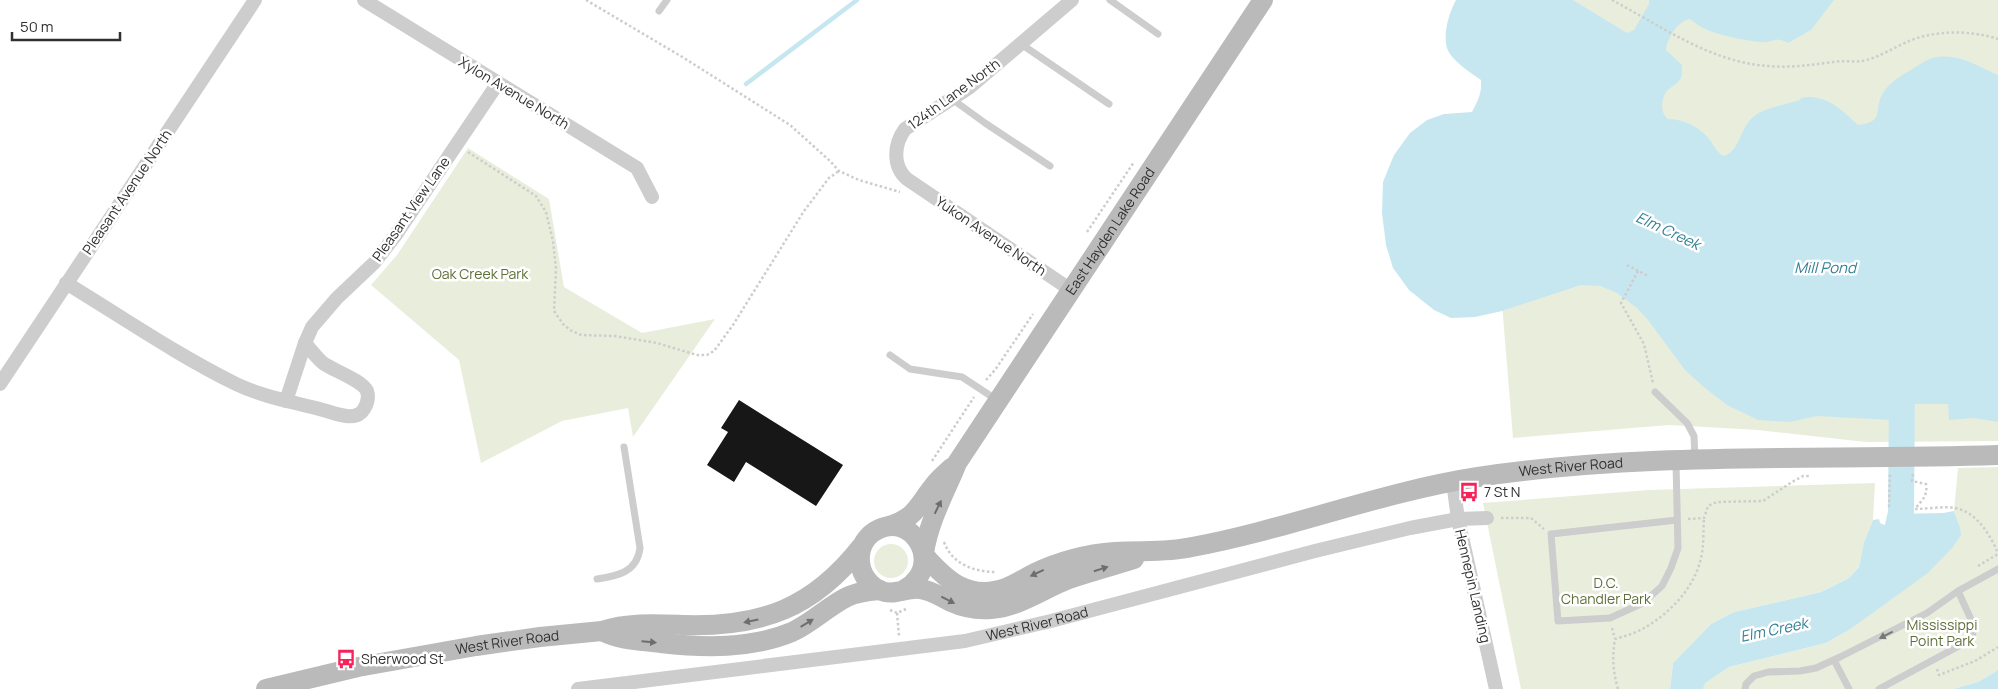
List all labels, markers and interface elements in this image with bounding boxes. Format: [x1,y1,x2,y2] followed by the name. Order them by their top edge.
[12,10,120,42] scale bar
[20,16,54,37] text: 50 m
[455,52,573,133] street label: Xylon Avenue North
[904,54,1003,133] street label: 124th Lane North
[78,125,176,258] street label: Pleasant Avenue North
[367,153,454,265] street label: Pleasant View Lane
[1061,164,1159,298] street label: East Hayden Lake Road
[932,192,1050,280] street label: Yukon Avenue North
[1633,207,1706,256] water label: Elm Creek
[1794,257,1858,278] water label: Mill Pond
[432,264,529,283] park label: Oak Creek Park
[1518,453,1623,480] street label: West River Road
[1458,481,1480,503] bus stop icon: 7 St N
[1484,482,1520,501] place label: 7 St N
[934,500,942,514] one-way arrow
[1451,527,1496,645] street label: Hennepin Landing
[1094,565,1109,573] one-way arrow
[1030,569,1044,577] one-way arrow
[1561,573,1652,608] park label: D.C. Chandler Park
[941,596,955,604] one-way arrow
[984,602,1090,645] street label: West River Road
[1738,612,1812,647] water label: Elm Creek
[1907,615,1977,650] park label: Mississippi Point Park
[743,617,758,625] one-way arrow
[801,619,814,628] one-way arrow
[454,625,560,658] street label: West River Road
[1879,631,1893,639] one-way arrow
[641,638,657,646] one-way arrow
[335,648,357,670] bus stop icon: Sherwood St
[361,649,444,668] place label: Sherwood St

